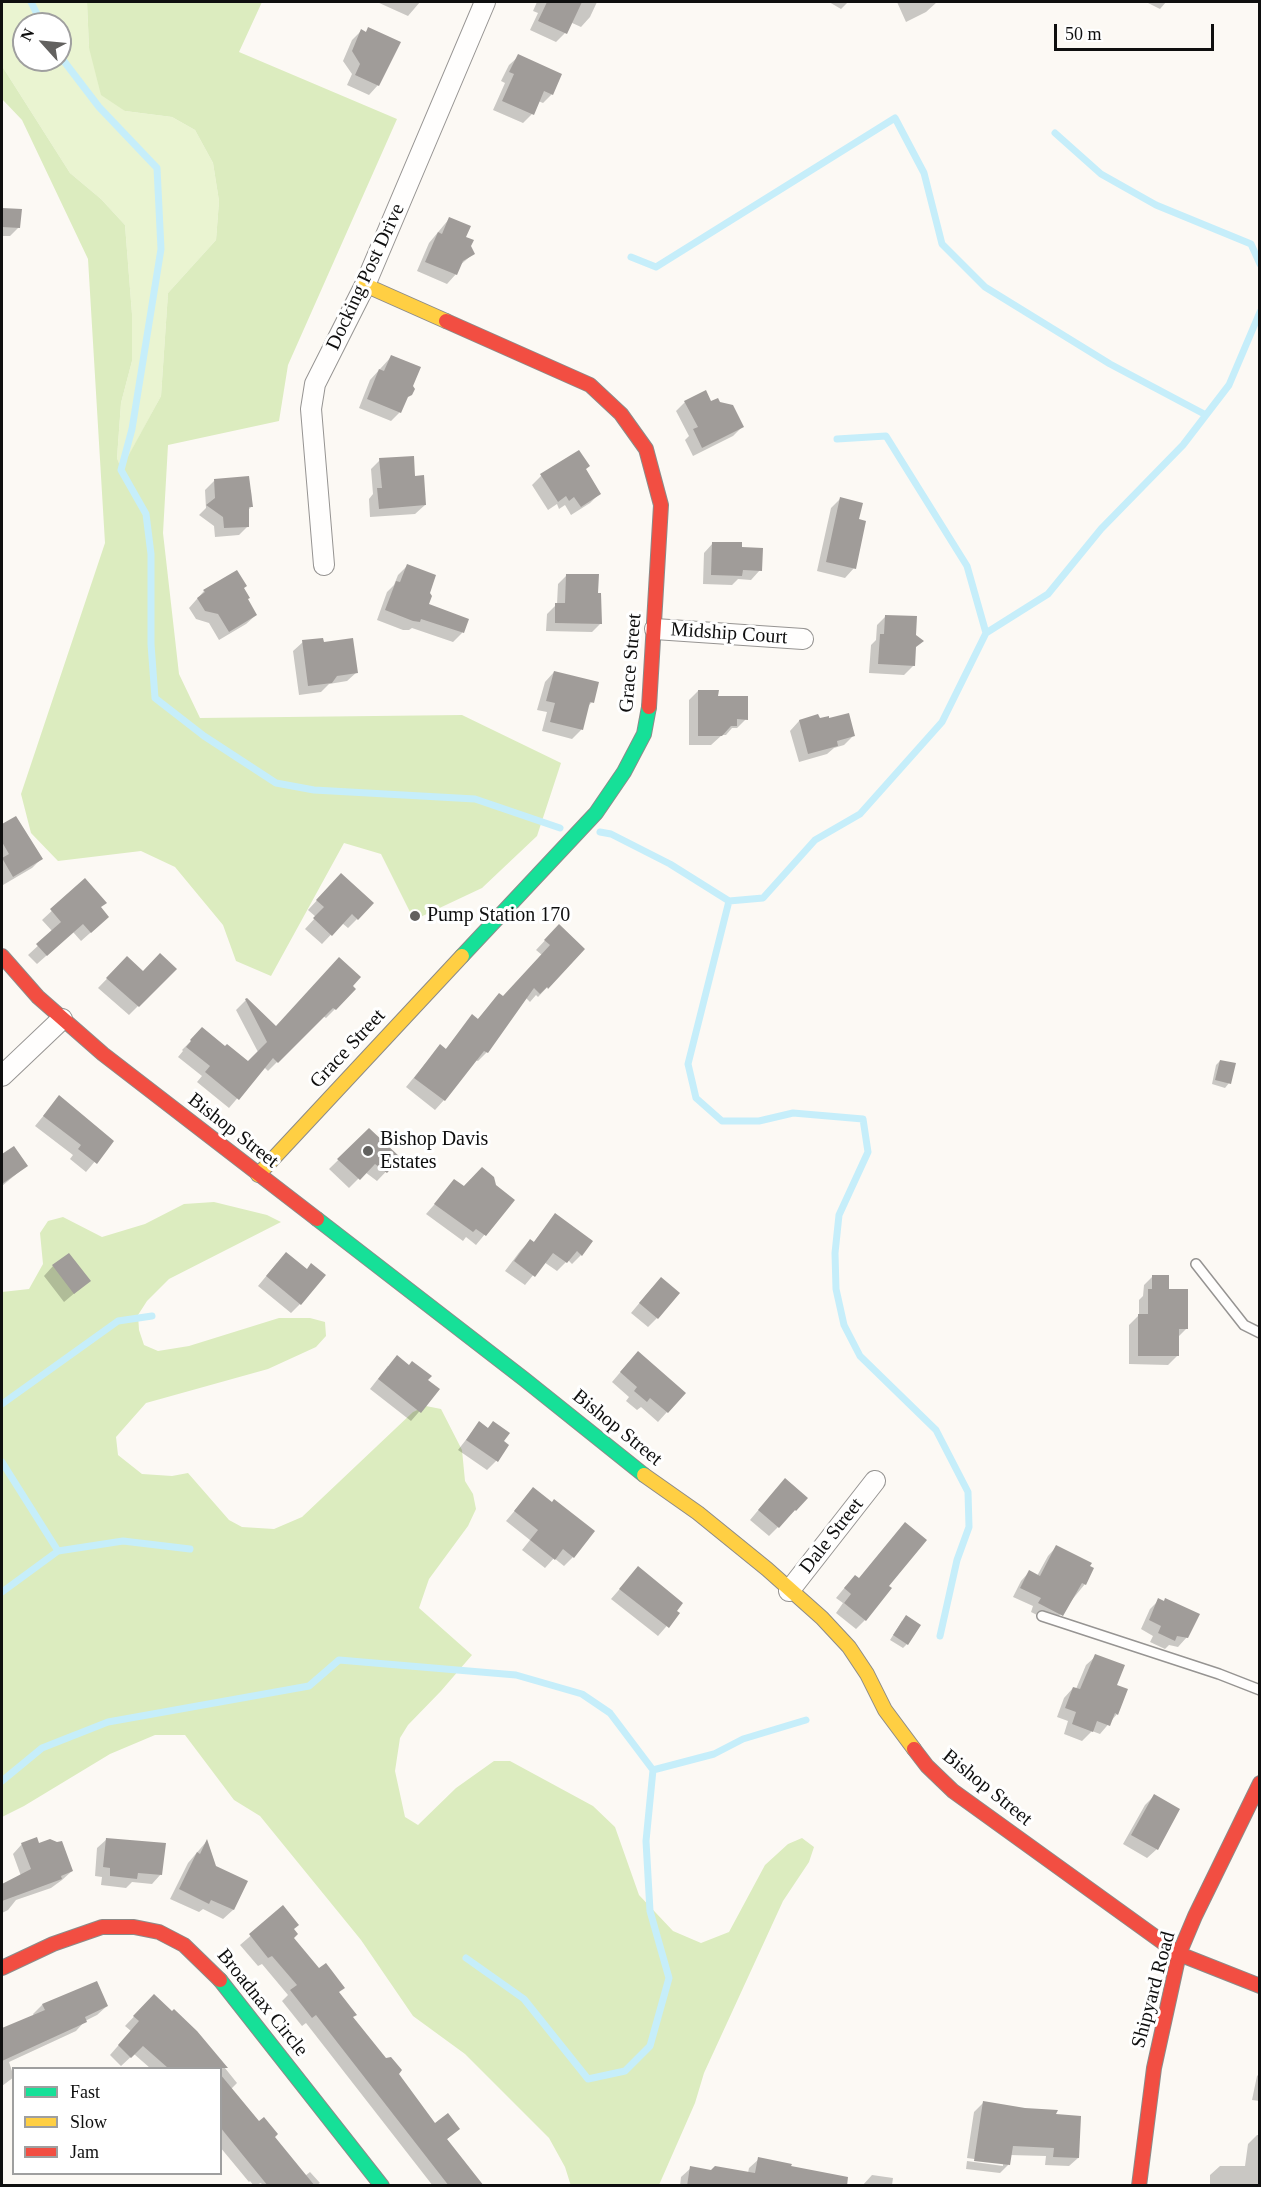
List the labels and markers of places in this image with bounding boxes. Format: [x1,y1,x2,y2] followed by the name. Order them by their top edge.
[427,904,570,928] place label: Pump Station 170
[408,909,422,923] marker: Pump Station 170
[380,1128,488,1175] place label: Bishop Davis Estates
[361,1144,375,1158] marker: Bishop Davis Estates

